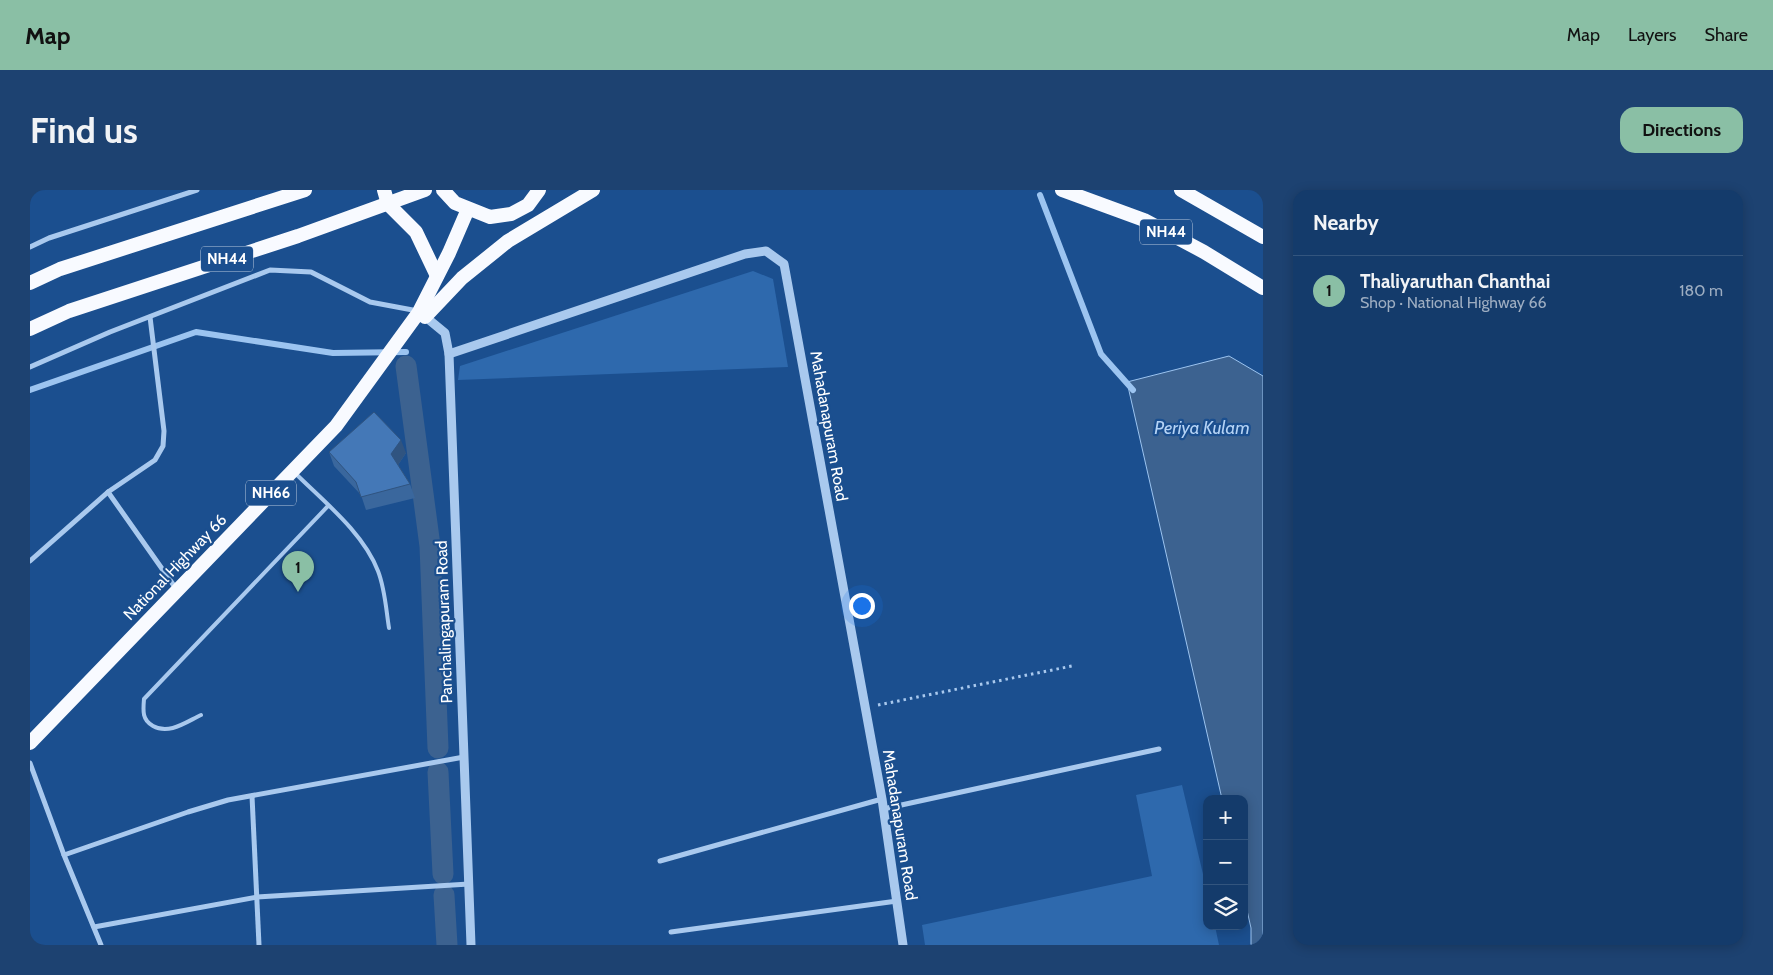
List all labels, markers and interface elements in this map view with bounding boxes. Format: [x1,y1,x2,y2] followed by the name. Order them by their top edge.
[25,21,71,50] text: Map
[1567,24,1600,46] text: Map
[1628,24,1677,46] text: Layers
[1705,24,1748,46] text: Share
[1620,107,1743,153] button: Directions
[30,109,138,152] text: Find us
[1313,210,1379,235] text: Nearby
[1140,220,1192,244] road number: NH44
[201,246,253,272] road number: NH44
[1360,270,1550,293] text: Thaliyaruthan Chanthai
[1326,281,1332,300] text: 1
[1679,281,1723,300] text: 180 m
[1360,293,1547,312] text: Shop · National Highway 66
[806,349,852,503] street label: Mahadanapuram Road
[1154,417,1250,439] water label: Periya Kulam
[246,480,296,506] road number: NH66
[120,510,230,624] street label: National Highway 66
[432,540,456,704] street label: Panchalingapuram Road
[282,551,314,592] pin: 1
[849,593,875,619] your location
[879,748,921,902] street label: Mahadanapuram Road
[1203,795,1248,930] map controls
[1203,795,1248,840] button: +
[1203,840,1248,885] button: −
[1203,885,1248,930] button: layers

